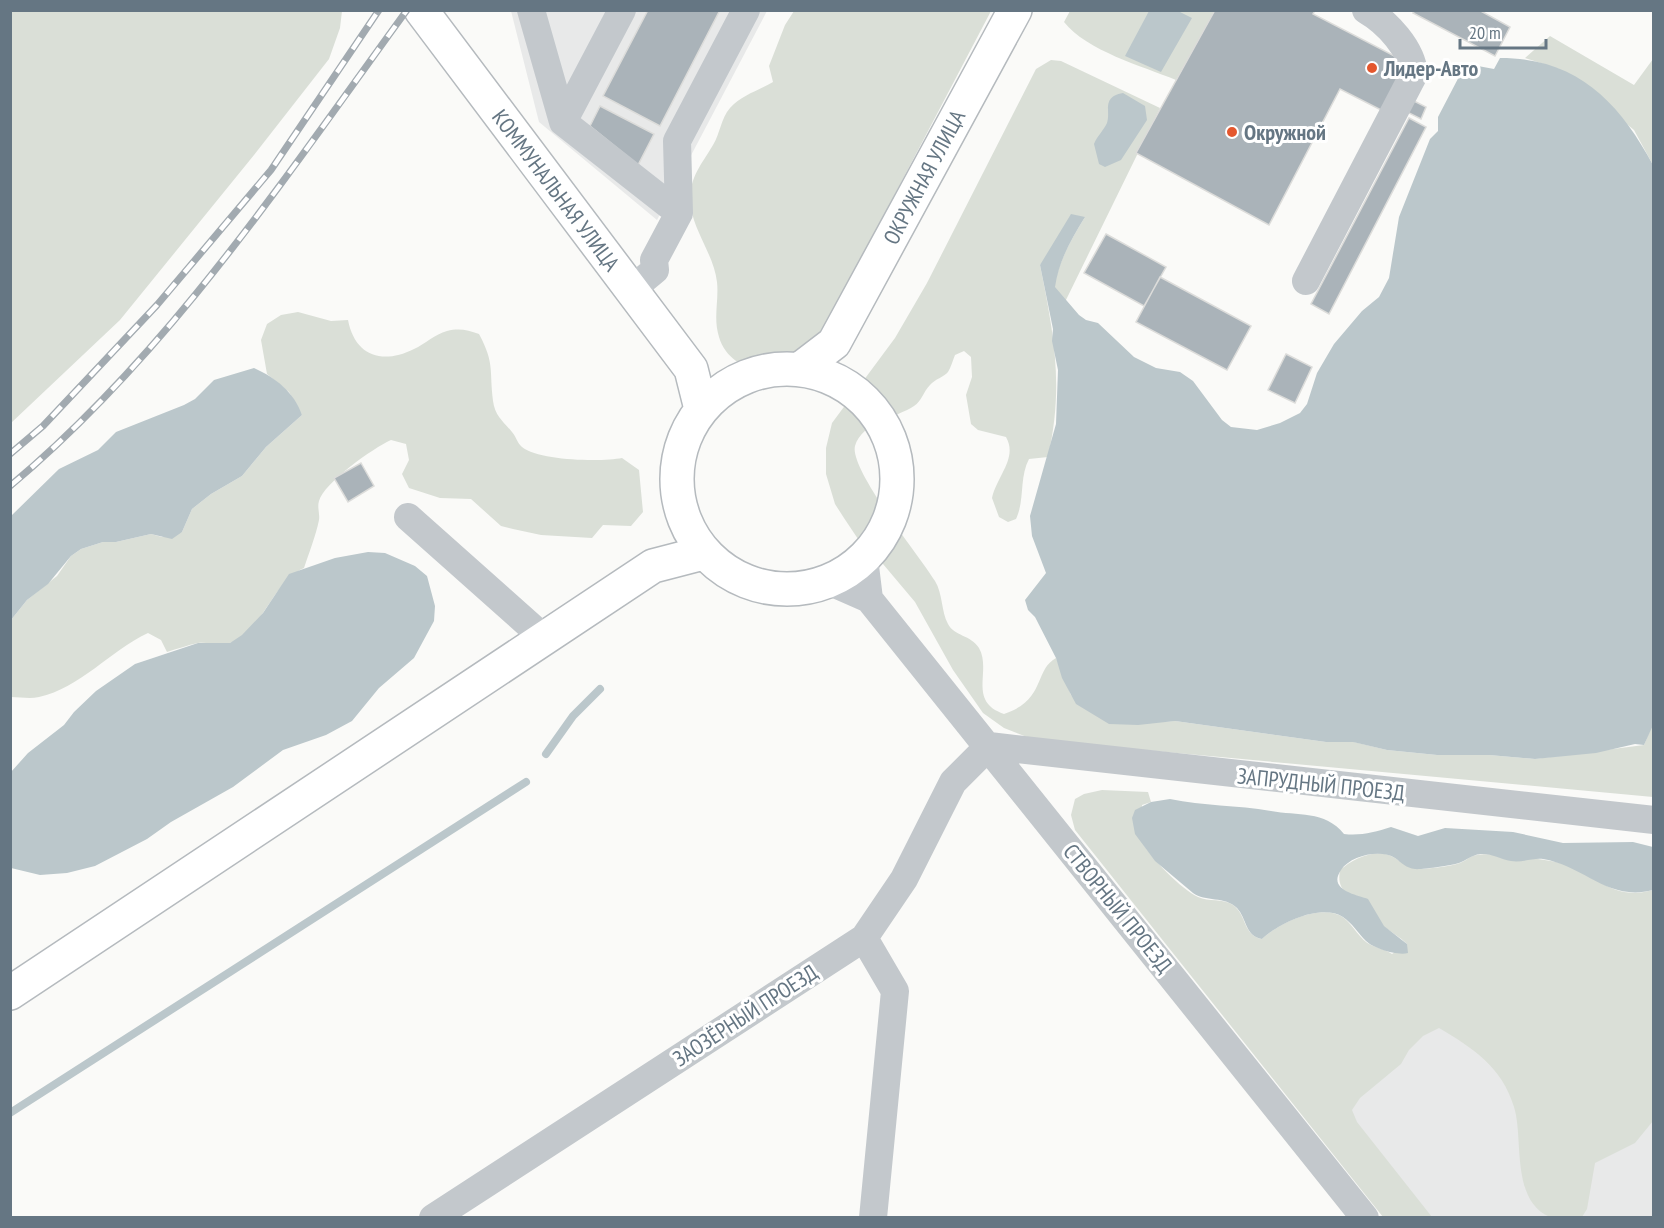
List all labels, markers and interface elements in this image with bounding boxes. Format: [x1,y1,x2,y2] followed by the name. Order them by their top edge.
[1460,12,1546,50] scale bar
[1469,21,1501,44] text: 20 m
[1383,54,1479,82] place label: Лидер-Авто
[1365,61,1379,75] marker: Лидер-Авто
[486,104,626,277] street label: КОММУНАЛЬНАЯ УЛИЦА
[877,104,971,249] street label: ОКРУЖНАЯ УЛИЦА
[1244,118,1326,146] place label: Окружной
[1225,125,1239,139] marker: Окружной
[1236,761,1406,807] street label: ЗАПРУДНЫЙ ПРОЕЗД
[1057,838,1179,978] street label: СТВОРНЫЙ ПРОЕЗД
[667,958,823,1072] street label: ЗАОЗЁРНЫЙ ПРОЕЗД

